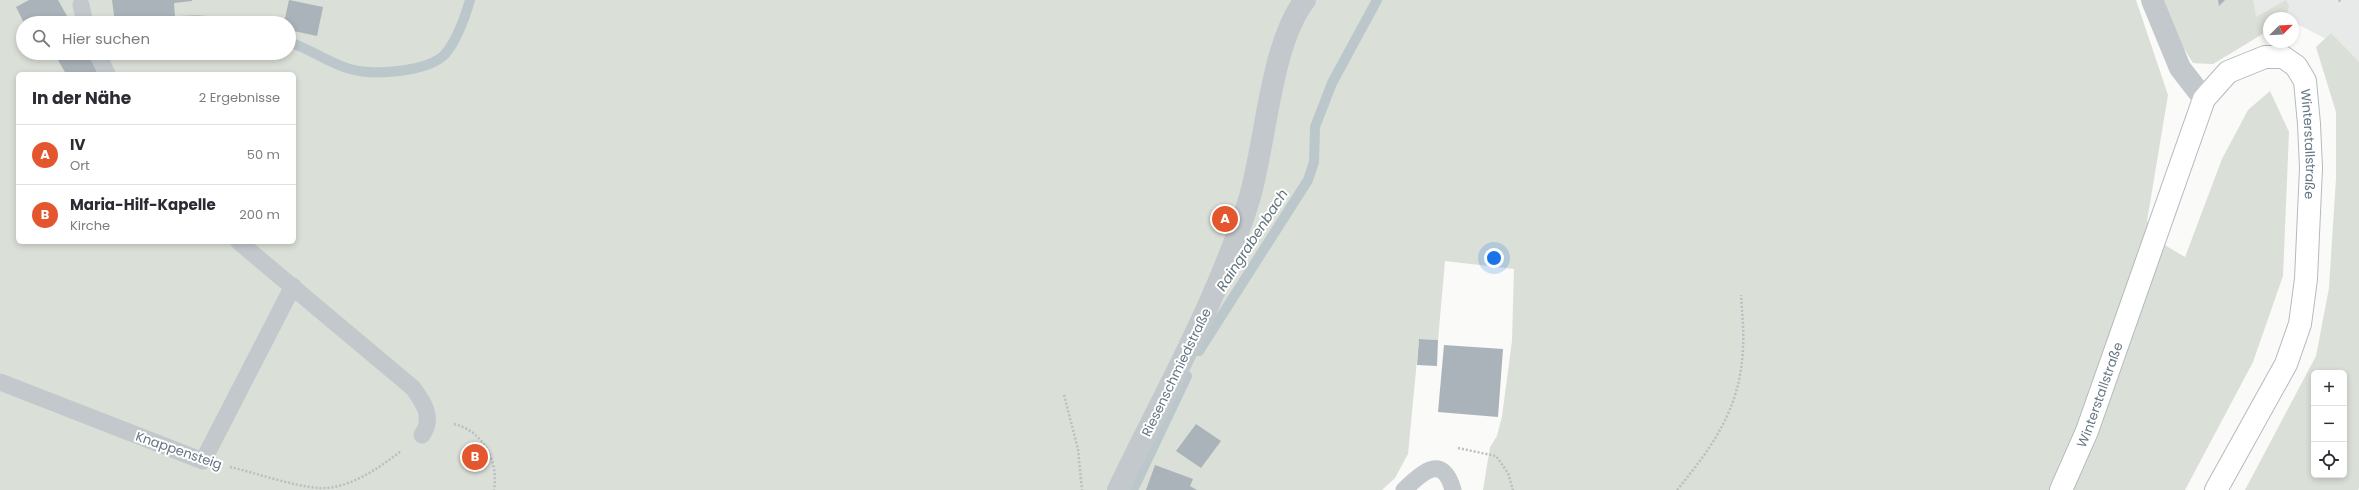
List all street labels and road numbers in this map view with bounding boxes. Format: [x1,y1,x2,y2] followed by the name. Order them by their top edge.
[2296,88,2320,200] street label: Winterstallstraße
[1137,305,1216,440] street label: Riesenschmiedstraße
[2072,339,2128,450] street label: Winterstallstraße
[133,427,225,474] street label: Knappensteig

